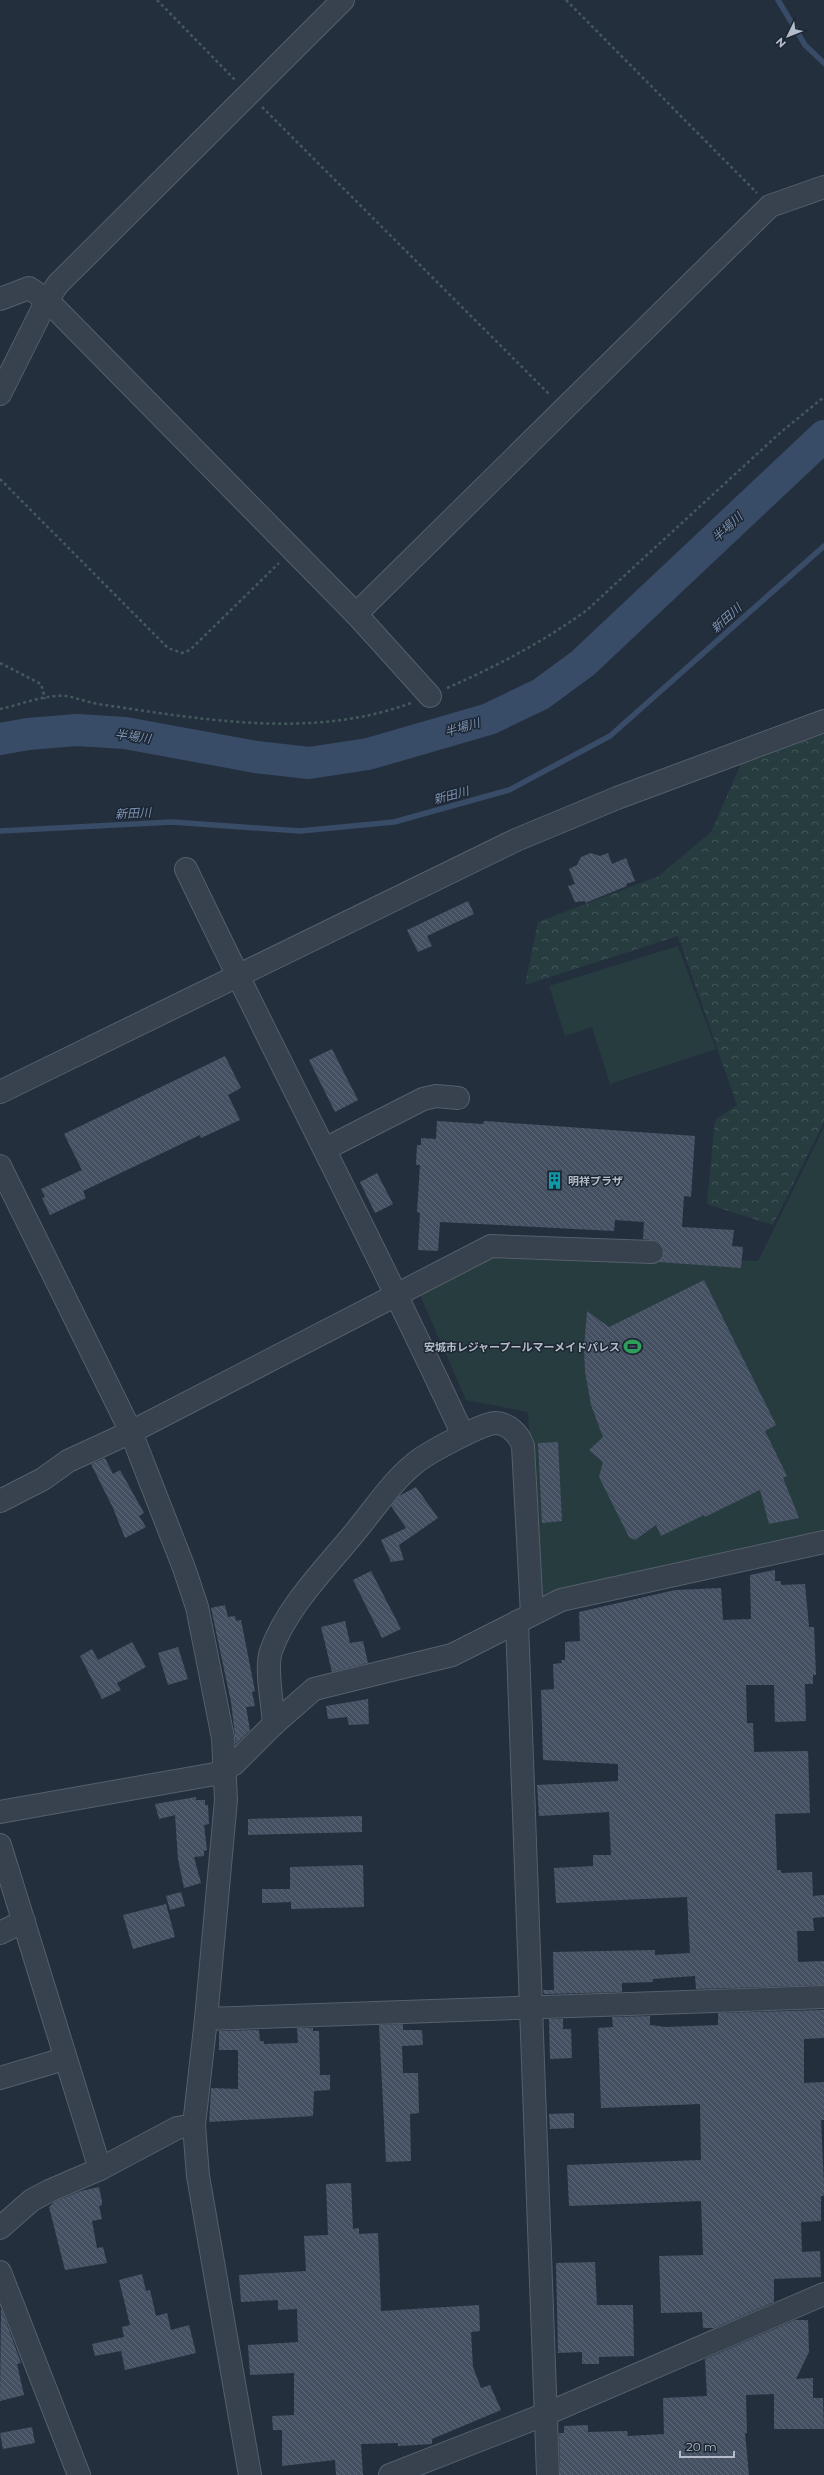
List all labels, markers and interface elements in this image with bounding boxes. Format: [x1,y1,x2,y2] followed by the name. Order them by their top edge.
[768,16,808,56] north arrow
[773,35,789,51] text: N
[709,508,747,545] water label: 半場川
[708,599,746,636] water label: 新田川
[443,714,483,739] water label: 半場川
[114,726,154,746] water label: 半場川
[432,783,472,807] water label: 新田川
[115,804,153,821] water label: 新田川
[545,1171,565,1191] building icon: 明祥プラザ
[568,1174,623,1188] place label: 明祥プラザ
[623,1337,643,1357] sports icon: 安城市レジャープールマーメイドパレス
[424,1340,620,1354] place label: 安城市レジャープールマーメイドパレス
[680,2433,734,2459] scale bar
[686,2439,717,2454] text: 20 m

